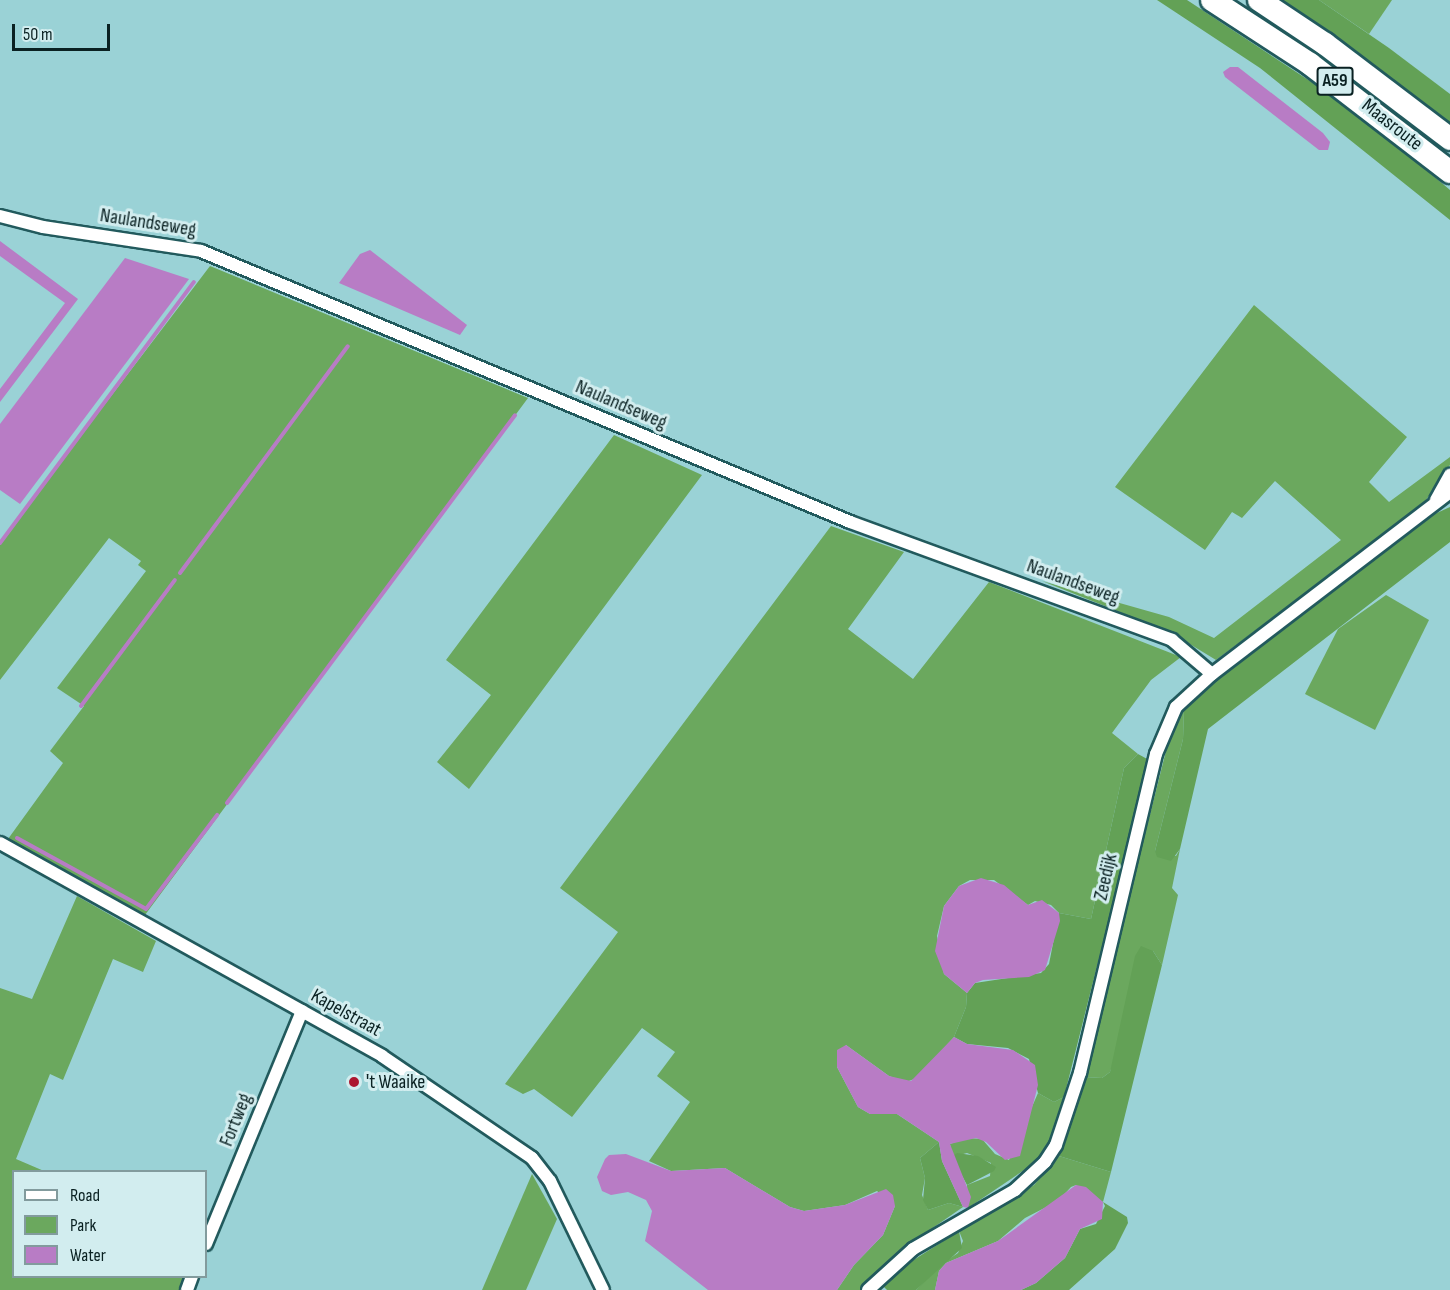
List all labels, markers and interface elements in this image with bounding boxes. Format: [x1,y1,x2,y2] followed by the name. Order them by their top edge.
[15,12,112,50] scale bar
[23,24,53,45] text: 50 m
[1316,66,1354,96] road number: A59
[1357,94,1427,156] street label: Maasroute
[98,204,198,242] street label: Naulandseweg
[572,375,670,435] street label: Naulandseweg
[1023,554,1123,610] street label: Naulandseweg
[1089,851,1123,903] street label: Zeedijk
[307,984,385,1042] street label: Kapelstraat
[366,1070,425,1094] place label: 't Waaike
[347,1075,361,1089] marker: 't Waaike
[215,1090,257,1150] street label: Fortweg
[12,1170,207,1278] legend
[70,1185,100,1206] text: Road
[70,1215,96,1236] text: Park
[70,1245,106,1266] text: Water

